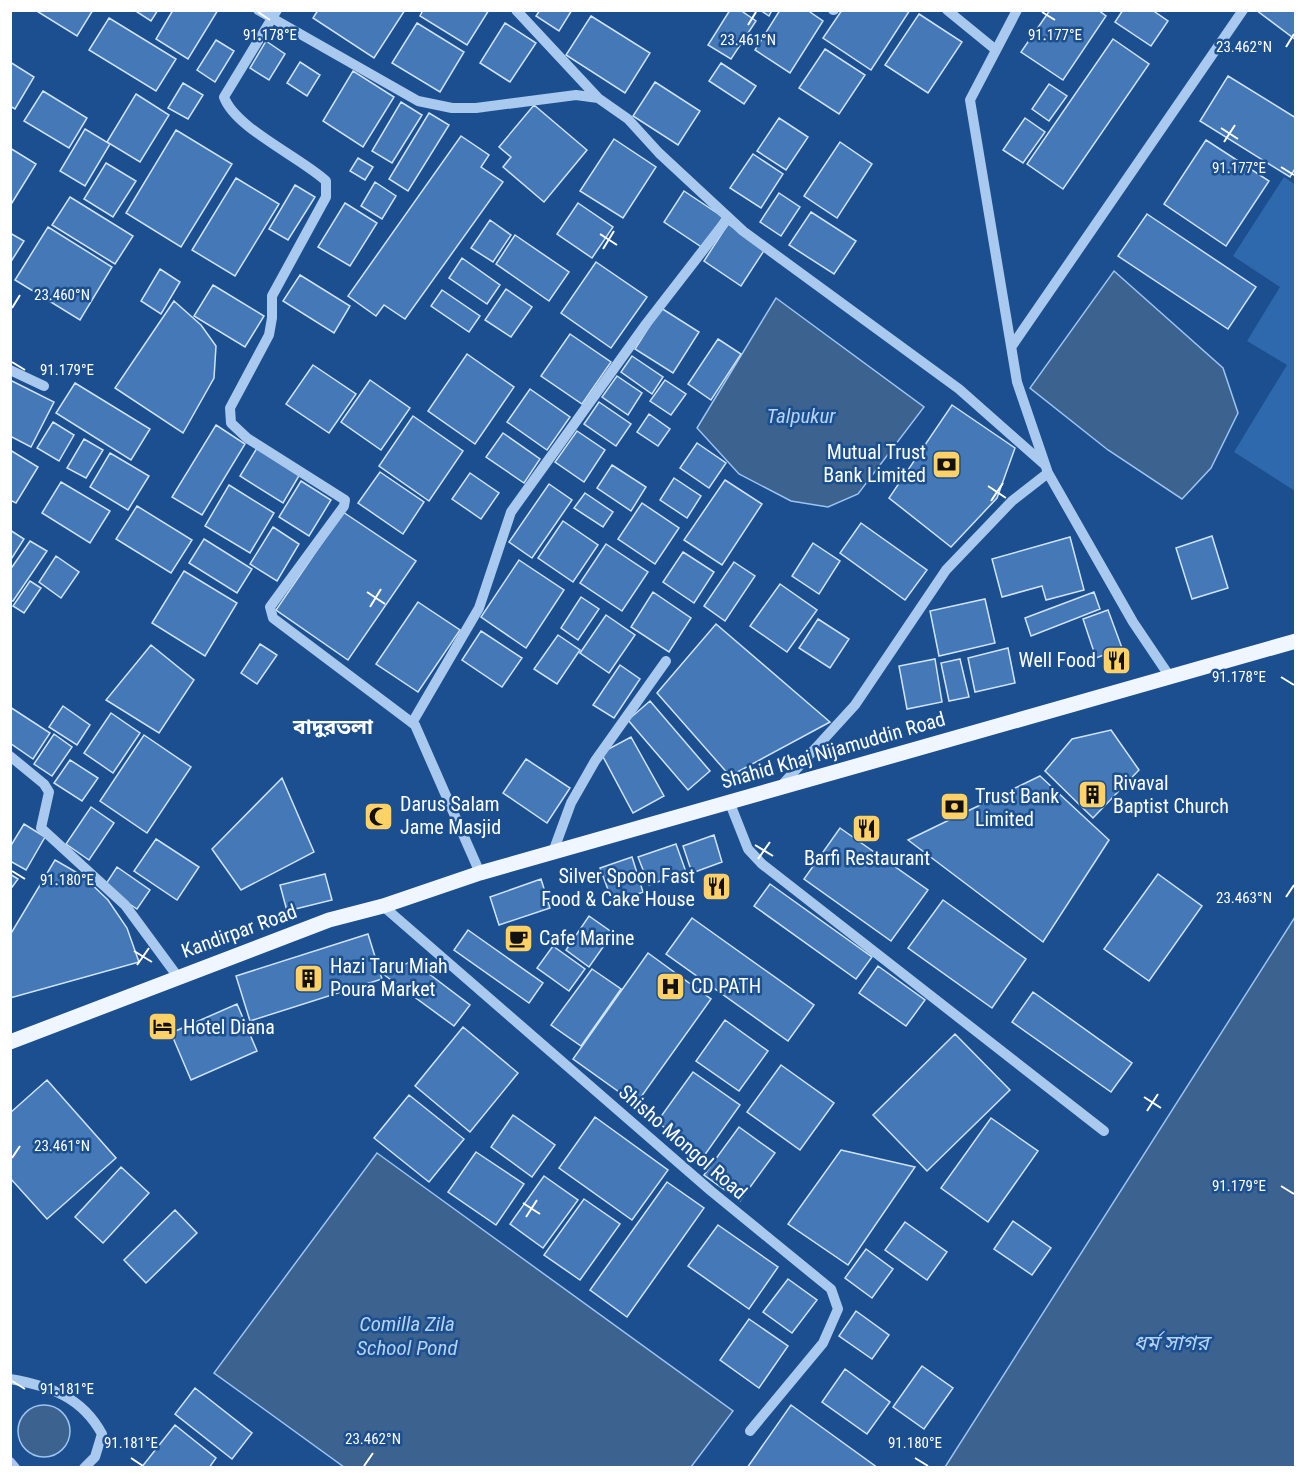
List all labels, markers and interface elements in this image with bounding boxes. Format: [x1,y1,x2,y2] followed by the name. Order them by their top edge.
[243,26,297,44] text: 91.178°E
[1028,26,1082,44] text: 91.177°E
[720,31,776,49] text: 23.461°N
[1216,38,1272,56] text: 23.462°N
[1212,159,1266,177] text: 91.177°E
[34,286,90,304] text: 23.460°N
[40,361,94,379] text: 91.179°E
[767,404,836,428] water label: Talpukur
[823,440,926,487] place label: Mutual Trust Bank Limited
[931,448,963,480] bank icon: Mutual Trust Bank Limited
[1101,644,1133,676] restaurant icon: Well Food
[1019,648,1096,672] place label: Well Food
[1212,668,1266,686] text: 91.178°E
[718,706,948,794] street label: Shahid Khaj Nijamuddin Road
[292,715,374,739] district label: বাদুরতলা
[1113,771,1229,818] place label: Rivaval Baptist Church
[1076,778,1108,810] building icon: Rivaval Baptist Church
[975,784,1059,831] place label: Trust Bank Limited
[938,791,970,823] bank icon: Trust Bank Limited
[400,792,501,839] place label: Darus Salam Jame Masjid
[363,800,395,832] mosque icon: Darus Salam Jame Masjid
[851,812,883,844] restaurant icon: Barfi Restaurant
[804,846,930,870] place label: Barfi Restaurant
[541,864,695,911] place label: Silver Spoon Fast Food & Cake House
[40,871,94,889] text: 91.180°E
[700,871,732,903] restaurant icon: Silver Spoon Fast Food & Cake House
[1216,889,1272,907] text: 23.463°N
[178,899,300,963] street label: Kandirpar Road
[502,922,534,954] cafe icon: Cafe Marine
[539,926,634,950] place label: Cafe Marine
[330,954,448,1001] place label: Hazi Taru Miah Poura Market
[293,962,325,994] building icon: Hazi Taru Miah Poura Market
[654,970,686,1002] hospital icon: CD PATH
[691,974,761,998] place label: CD PATH
[146,1011,178,1043] hotel icon: Hotel Diana
[183,1015,275,1039] place label: Hotel Diana
[614,1080,752,1204] street label: Shisho Mongol Road
[34,1137,90,1155] text: 23.461°N
[1212,1177,1266,1195] text: 91.179°E
[356,1312,458,1360] water label: Comilla Zila School Pond
[1134,1330,1212,1355] water label: ধর্ম সাগর
[40,1380,94,1398] text: 91.181°E
[345,1430,401,1448] text: 23.462°N
[104,1434,158,1452] text: 91.181°E
[888,1434,942,1452] text: 91.180°E

